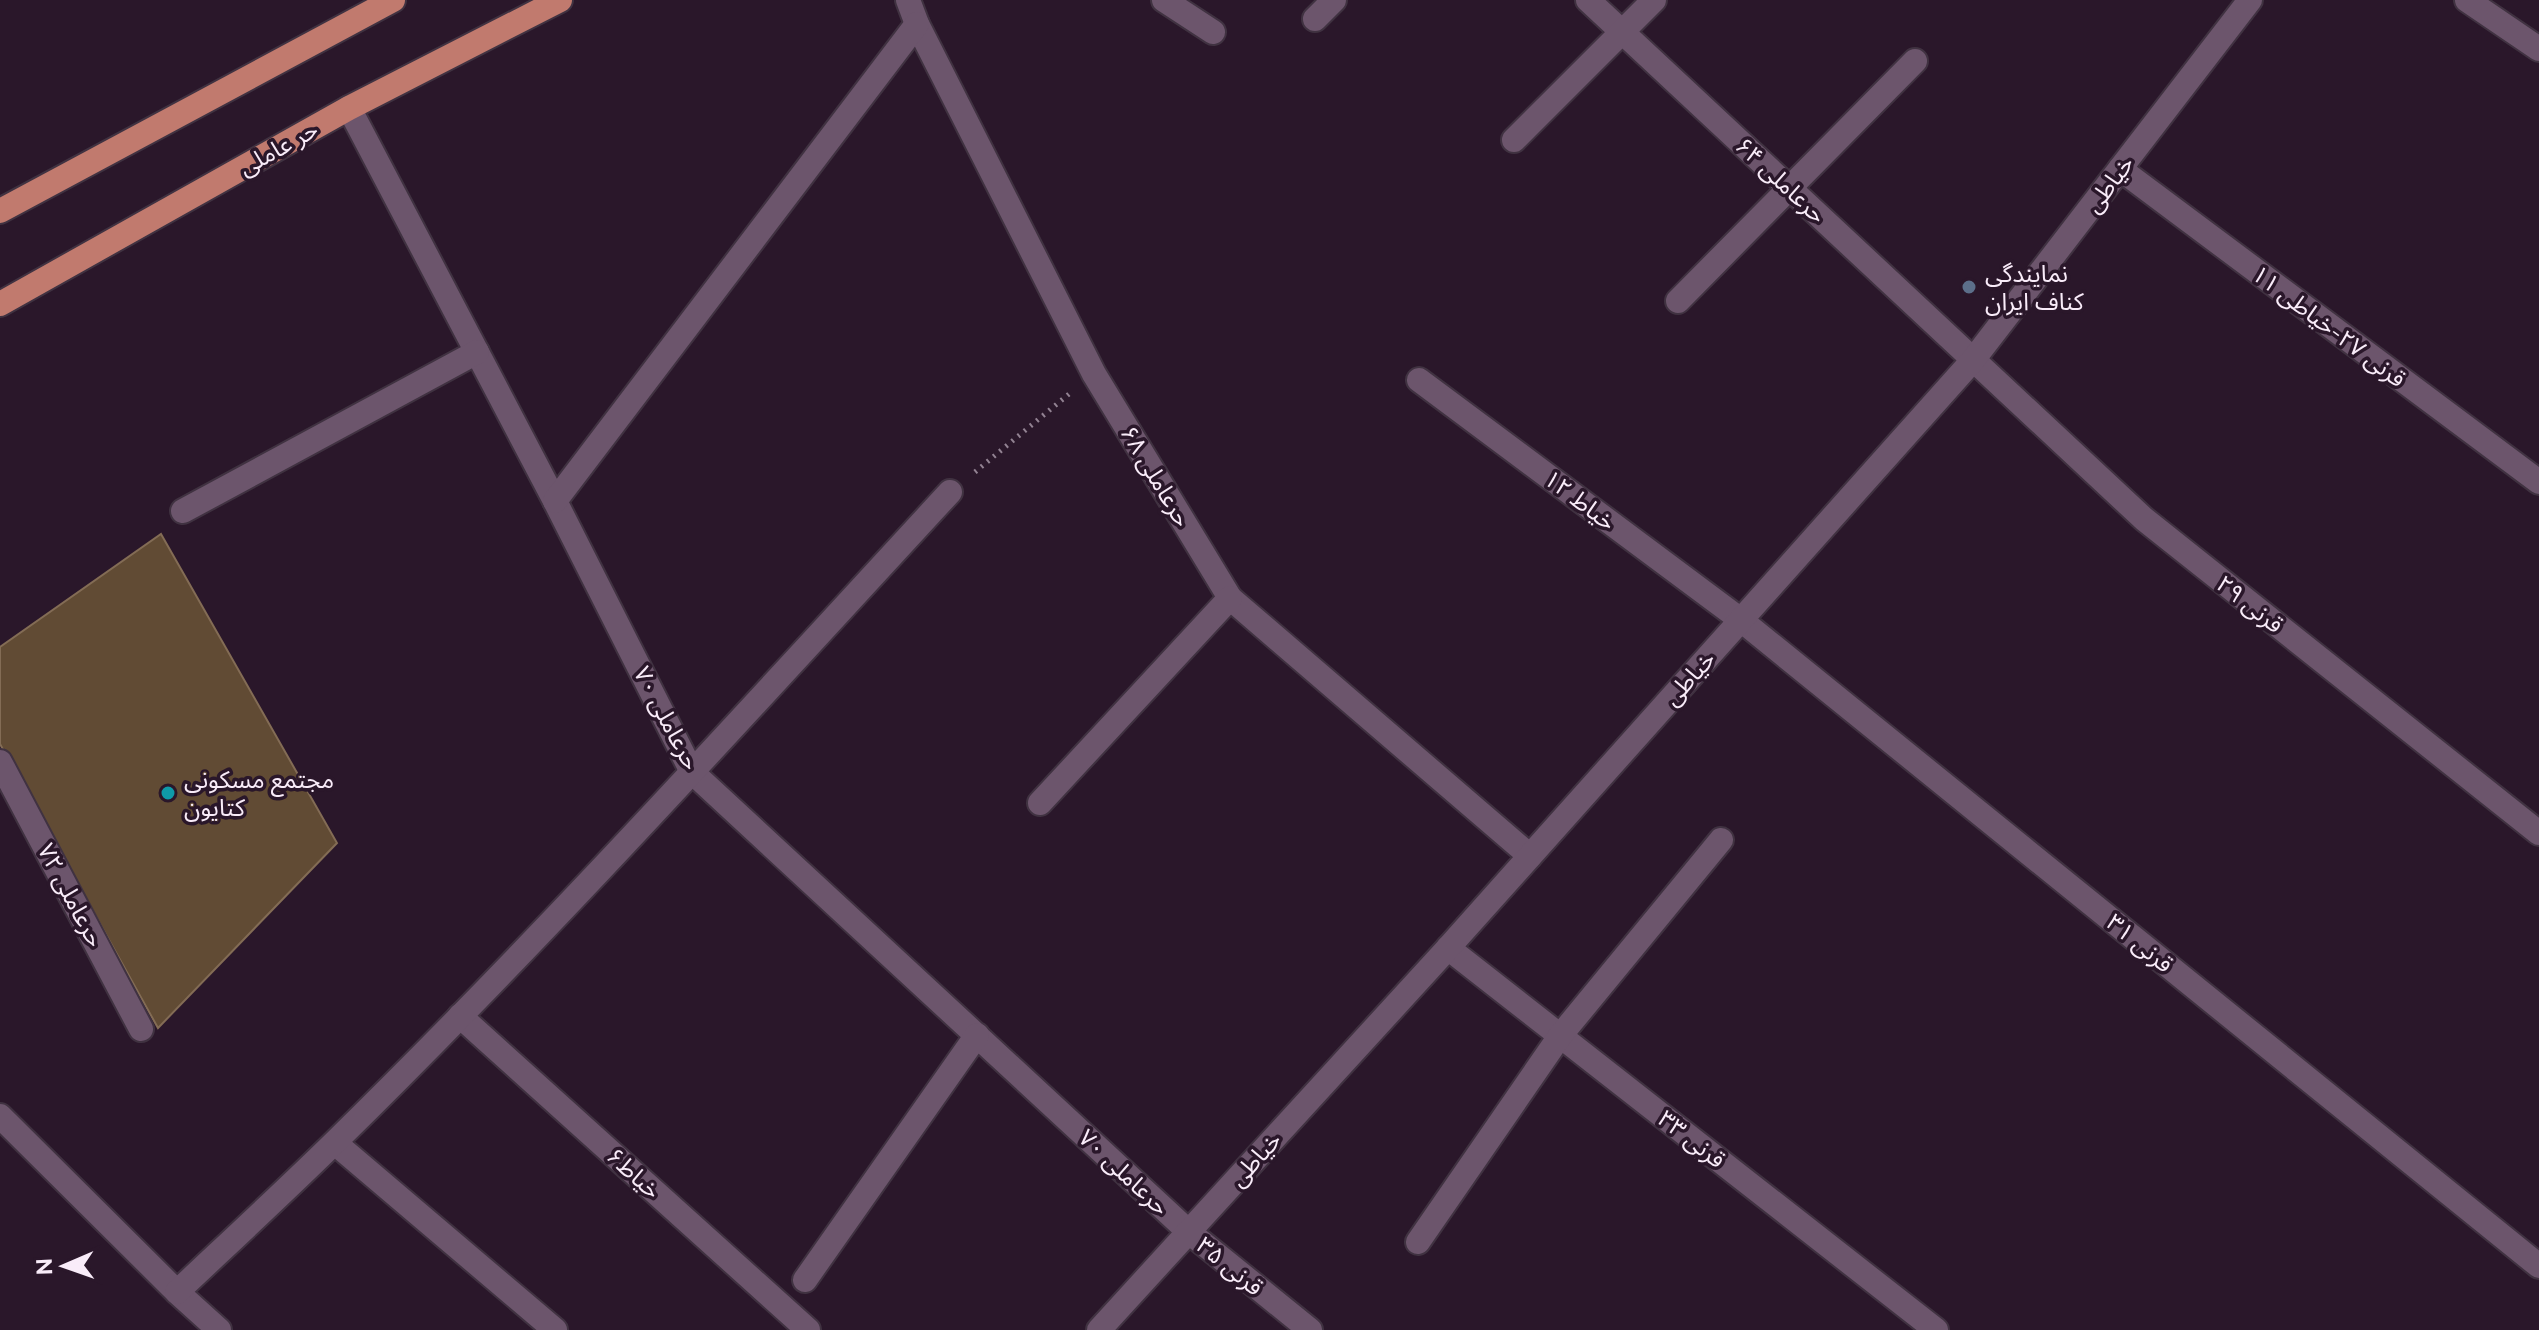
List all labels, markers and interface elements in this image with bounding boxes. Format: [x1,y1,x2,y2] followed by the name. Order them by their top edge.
[233,114,323,182] street label: حر عاملی
[1730,131,1832,229] street label: حرعاملی ۶۴
[2078,150,2140,218] street label: خیاطی
[1985,259,2085,316] place label: نمایندگی کناف ایران
[2246,259,2412,393] street label: قرنی ۲۷-خیاطی ۱۱
[1960,278,1978,296] marker: نمایندگی کناف ایران
[1114,420,1198,532] street label: حرعاملی ۶۸
[1538,464,1622,536] street label: خیاط ۱۲
[2211,569,2289,639] street label: قرنی ۲۹
[1657,645,1721,711] street label: خیاطی
[628,661,706,775] street label: حرعاملی ۷۰
[184,765,334,822] place label: مجتمع مسکونی کتایون
[159,784,177,802] marker: مجتمع مسکونی کتایون
[32,838,110,952] street label: حرعاملی ۷۲
[2101,907,2179,979] street label: قرنی ۳۱
[1653,1104,1731,1174] street label: قرنی ۳۳
[1073,1123,1175,1221] street label: حرعاملی ۷۰
[1223,1126,1287,1192] street label: خیاطی
[601,1141,667,1205] street label: خیاط۶
[24,1226,104,1306] north arrow
[1191,1230,1269,1302] street label: قرنی ۳۵
[31,1258,57,1276] text: N

